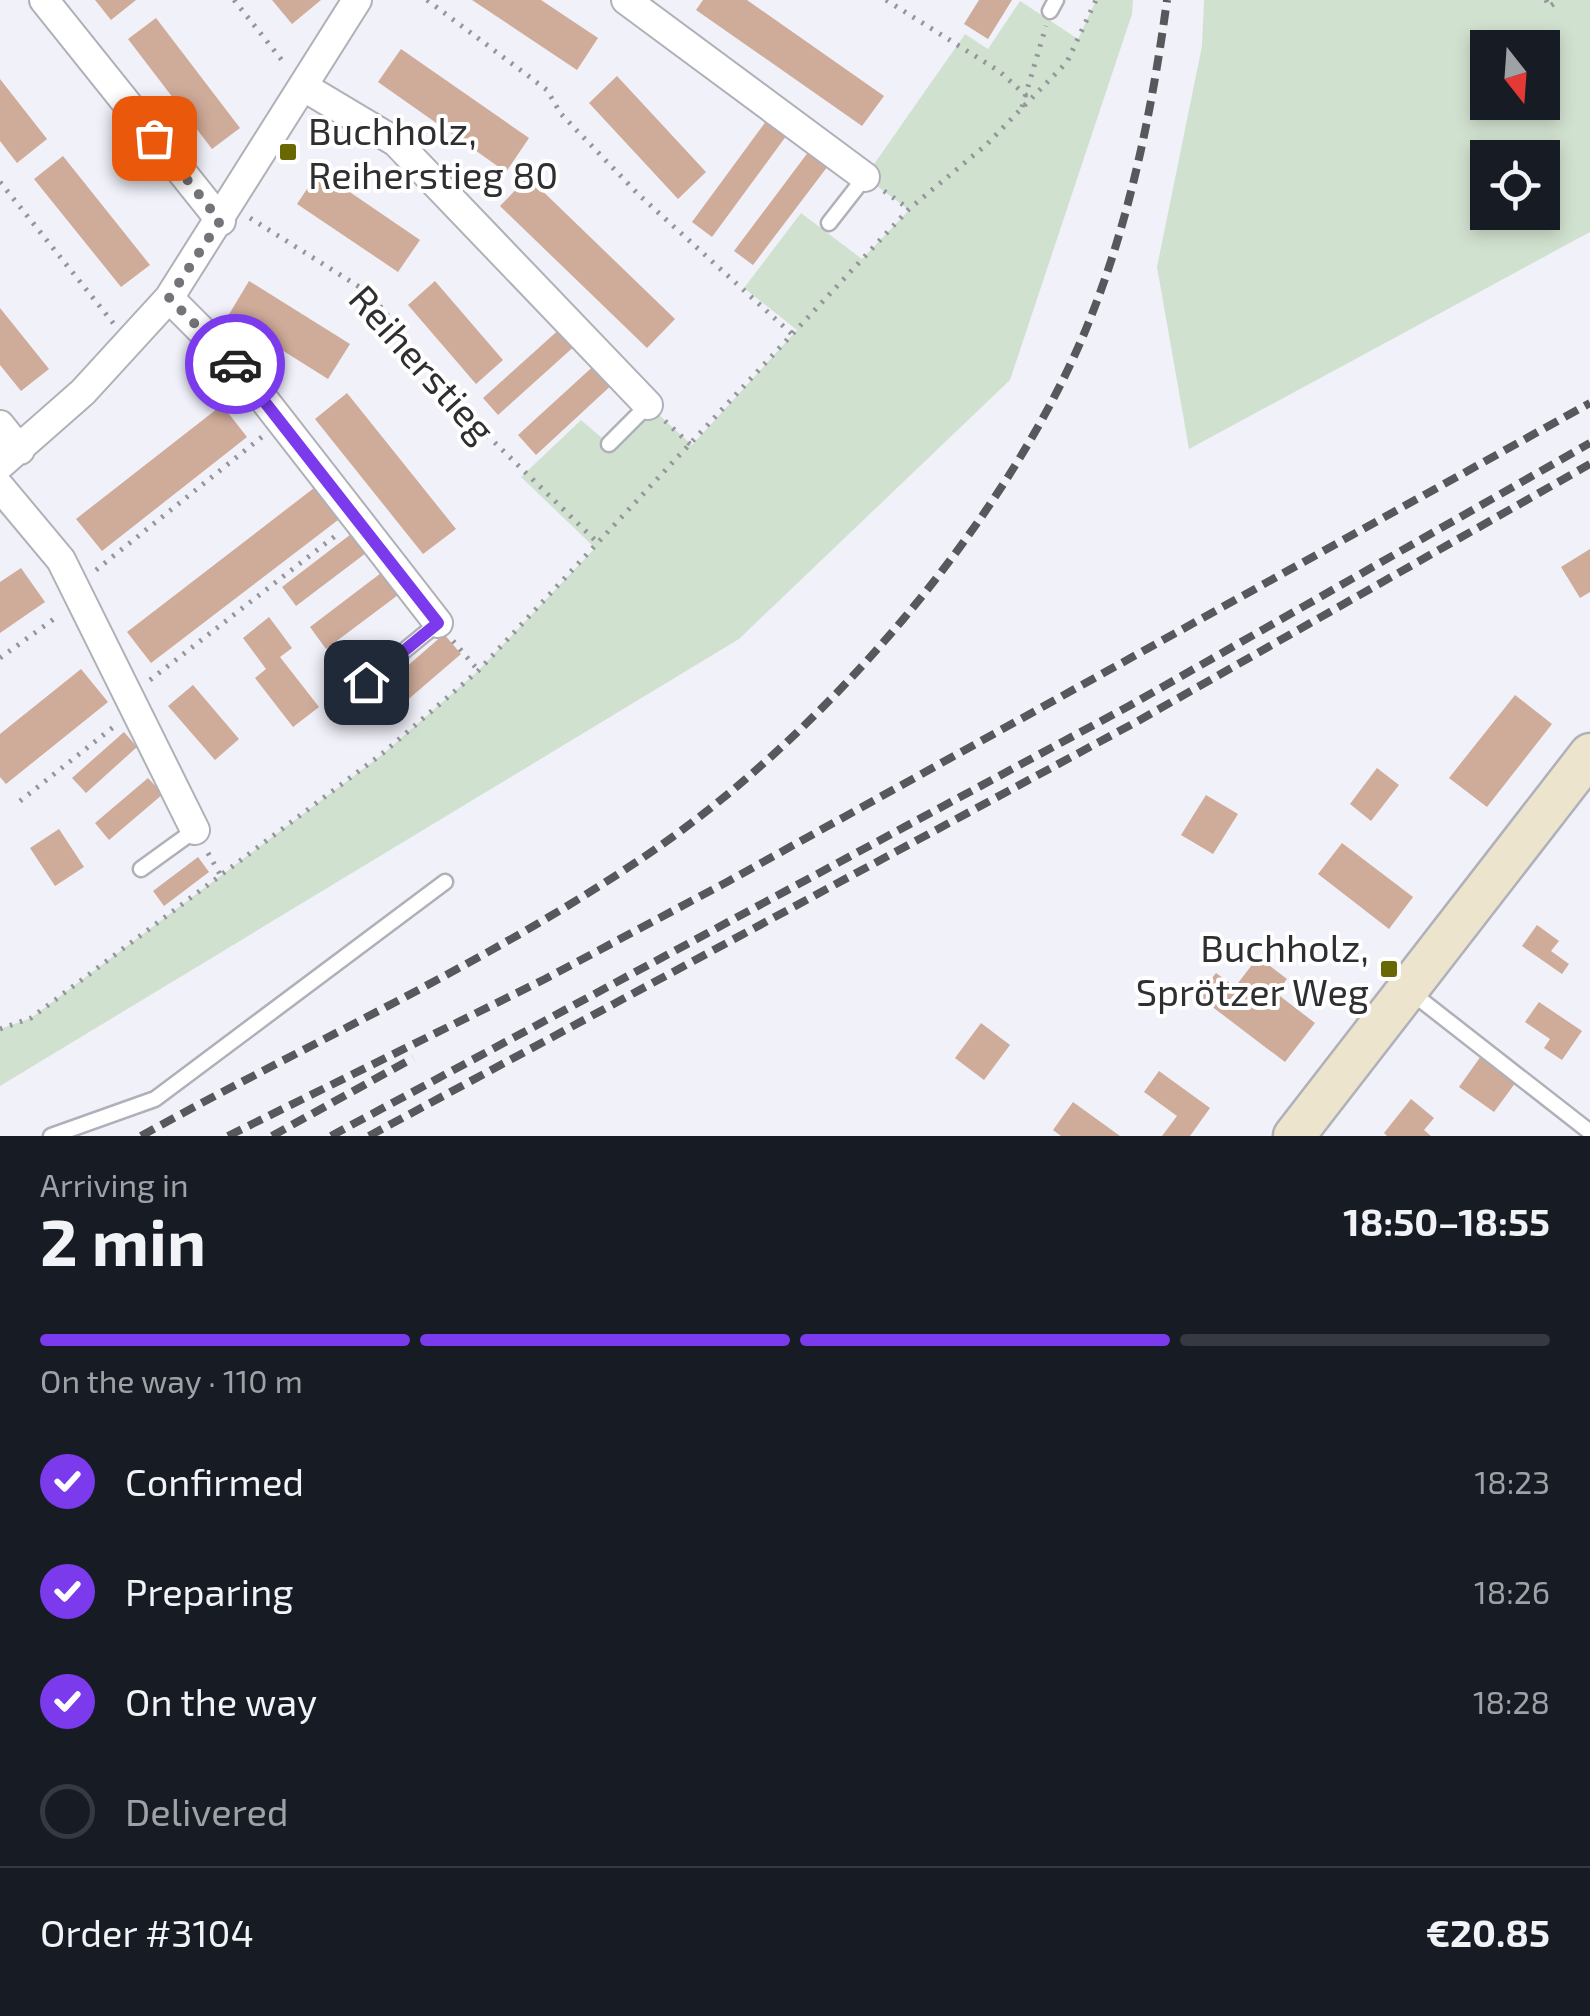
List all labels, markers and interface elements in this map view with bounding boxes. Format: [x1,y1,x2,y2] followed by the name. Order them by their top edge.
[1470,30,1560,120] north arrow
[1470,30,1560,230] map controls
[112,96,197,181] pin
[308,107,558,197] place label: Buchholz, Reiherstieg 80
[127,111,182,166] icon: bag
[1470,140,1560,230] button: locate
[277,141,299,163] marker: Buchholz, Reiherstieg 80
[340,275,506,451] street label: Reiherstieg
[185,314,285,414] courier
[208,337,263,392] icon: car
[324,640,409,725] pin
[339,655,394,710] icon: home
[1136,924,1369,1014] place label: Buchholz, Sprötzer Weg
[1378,958,1400,980] marker: Buchholz, Sprötzer Weg
[40,1165,189,1203] text: Arriving in
[1343,1198,1550,1244] text: 18:50–18:55
[40,1201,206,1279] text: 2 min
[40,1361,303,1399] text: On the way · 110 m
[40,1454,95,1509] icon: check
[125,1458,304,1504] text: Confirmed
[1475,1462,1550,1500] text: 18:23
[40,1564,95,1619] icon: check
[125,1568,293,1614] text: Preparing
[1474,1572,1550,1610] text: 18:26
[40,1674,95,1729] icon: check
[125,1678,317,1724] text: On the way
[1473,1682,1550,1720] text: 18:28
[125,1788,289,1834] text: Delivered
[40,1909,254,1955] text: Order #3104
[1426,1909,1550,1955] text: €20.85

